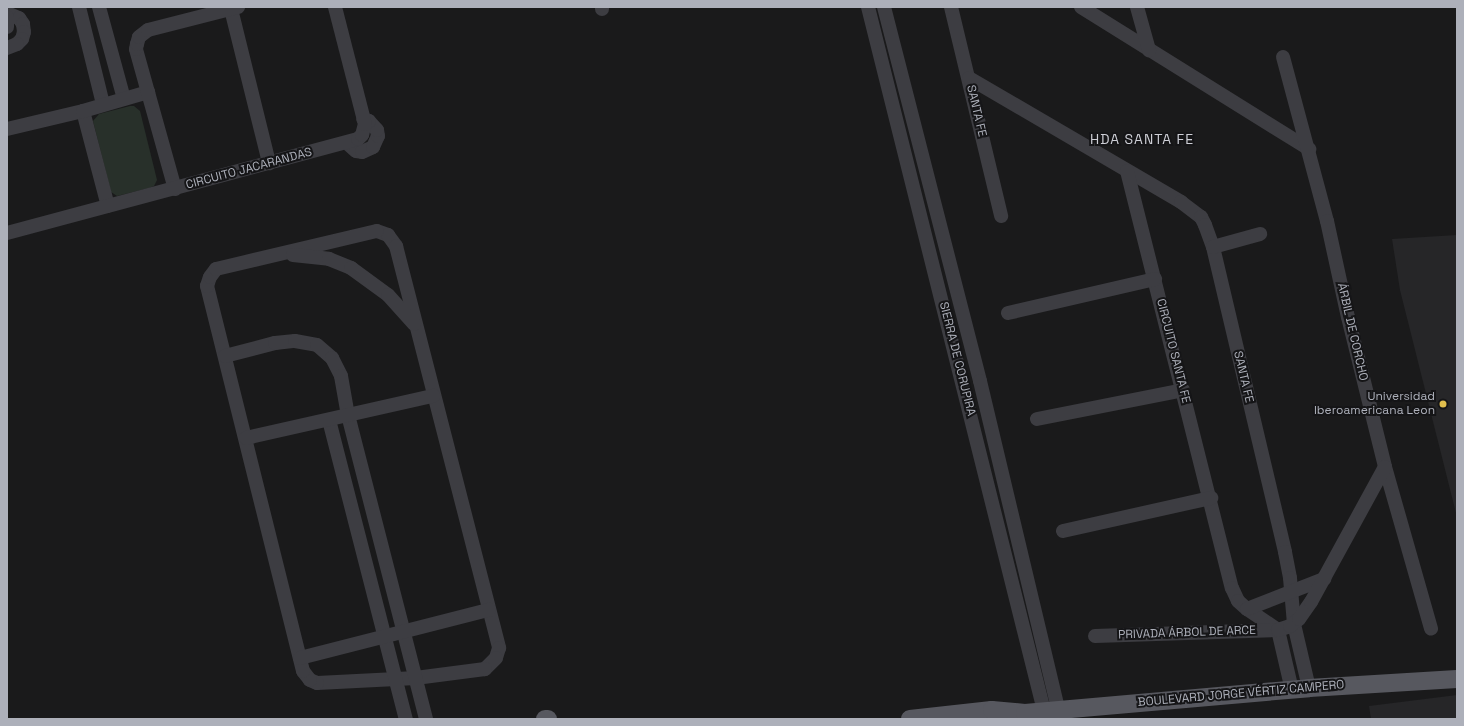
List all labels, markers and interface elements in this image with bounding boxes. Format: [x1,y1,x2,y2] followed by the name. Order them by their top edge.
[963,84,989,138] street label: SANTA FE
[1090,131,1194,147] district label: HDA SANTA FE
[184,145,314,193] street label: CIRCUITO JACARANDAS
[1334,282,1370,382] street label: ÁRBIL DE CORCHO
[1153,297,1193,405] street label: CIRCUITO SANTA FE
[936,300,978,418] street label: SIERRA DE CORUPIRA
[1230,350,1256,404] street label: SANTA FE
[1314,390,1435,418] place label: Universidad Iberoamericana Leon
[1438,399,1448,409] marker: Universidad Iberoamericana Leon
[1117,623,1257,643] street label: PRIVADA ÁRBOL DE ARCE
[1137,678,1345,710] street label: BOULEVARD JORGE VÉRTIZ CAMPERO

